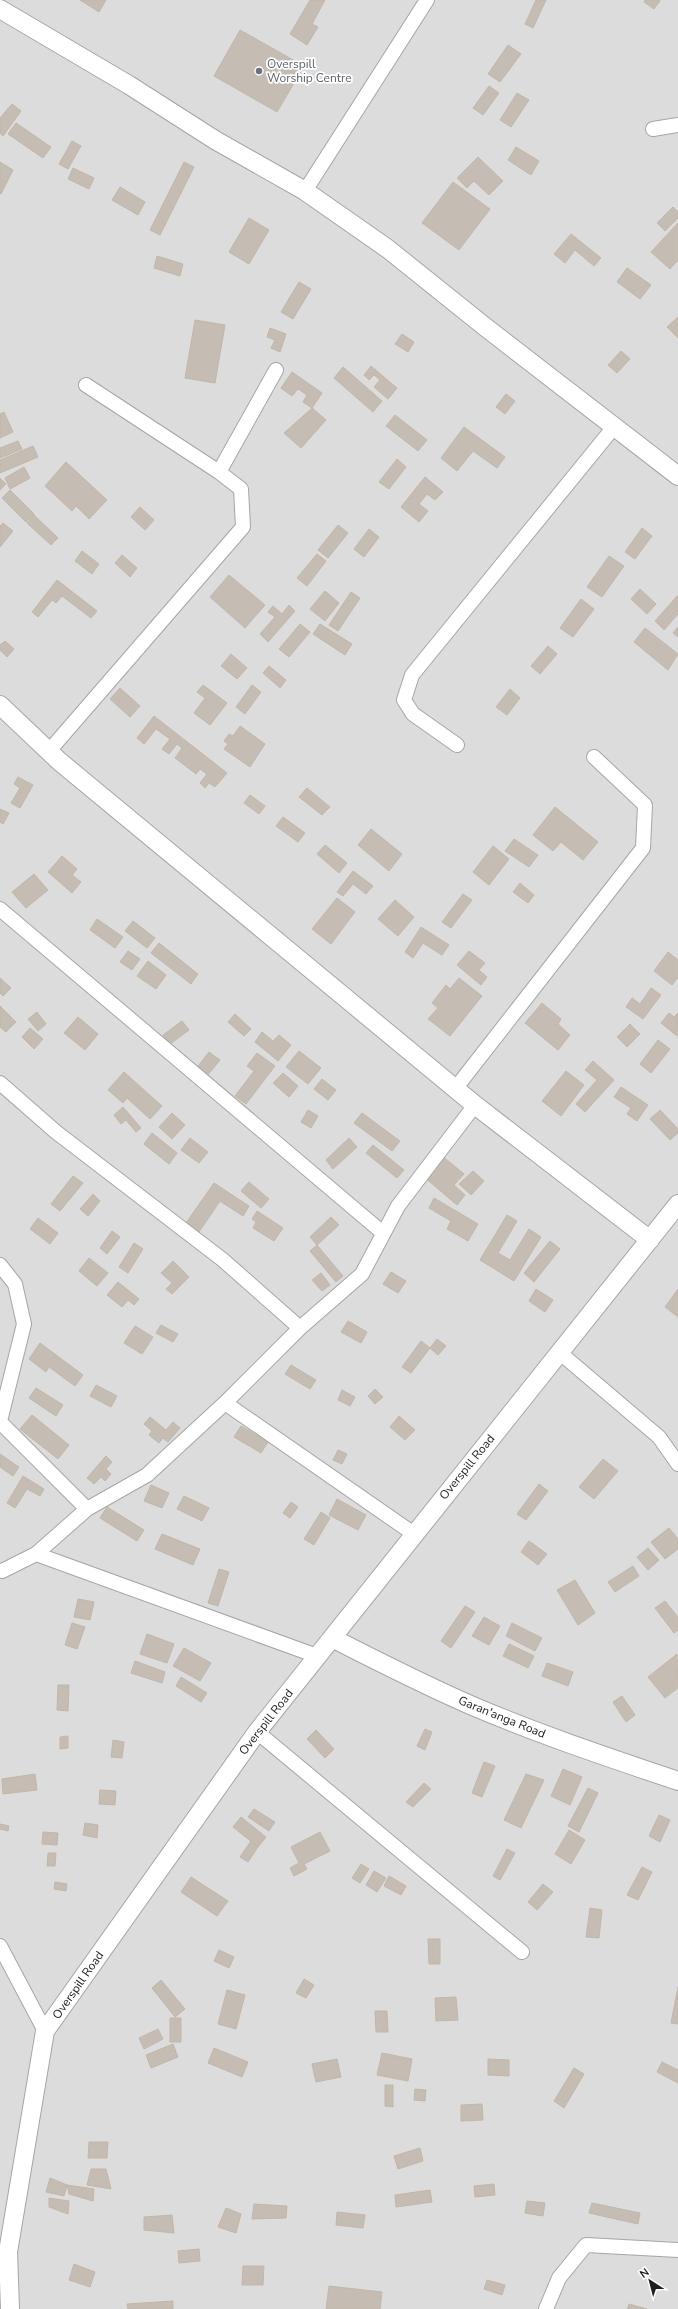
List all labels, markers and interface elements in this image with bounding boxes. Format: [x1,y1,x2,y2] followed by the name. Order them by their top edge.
[267,56,352,86] place label: Overspill Worship Centre
[254,66,264,76] marker: Overspill Worship Centre
[436,1431,498,1503] street label: Overspill Road
[235,1686,297,1758] street label: Overspill Road
[456,1692,548,1742] street label: Garan'anga Road
[49,1948,107,2022] street label: Overspill Road
[630,2261,670,2301] north arrow
[637,2265,652,2282] text: N

